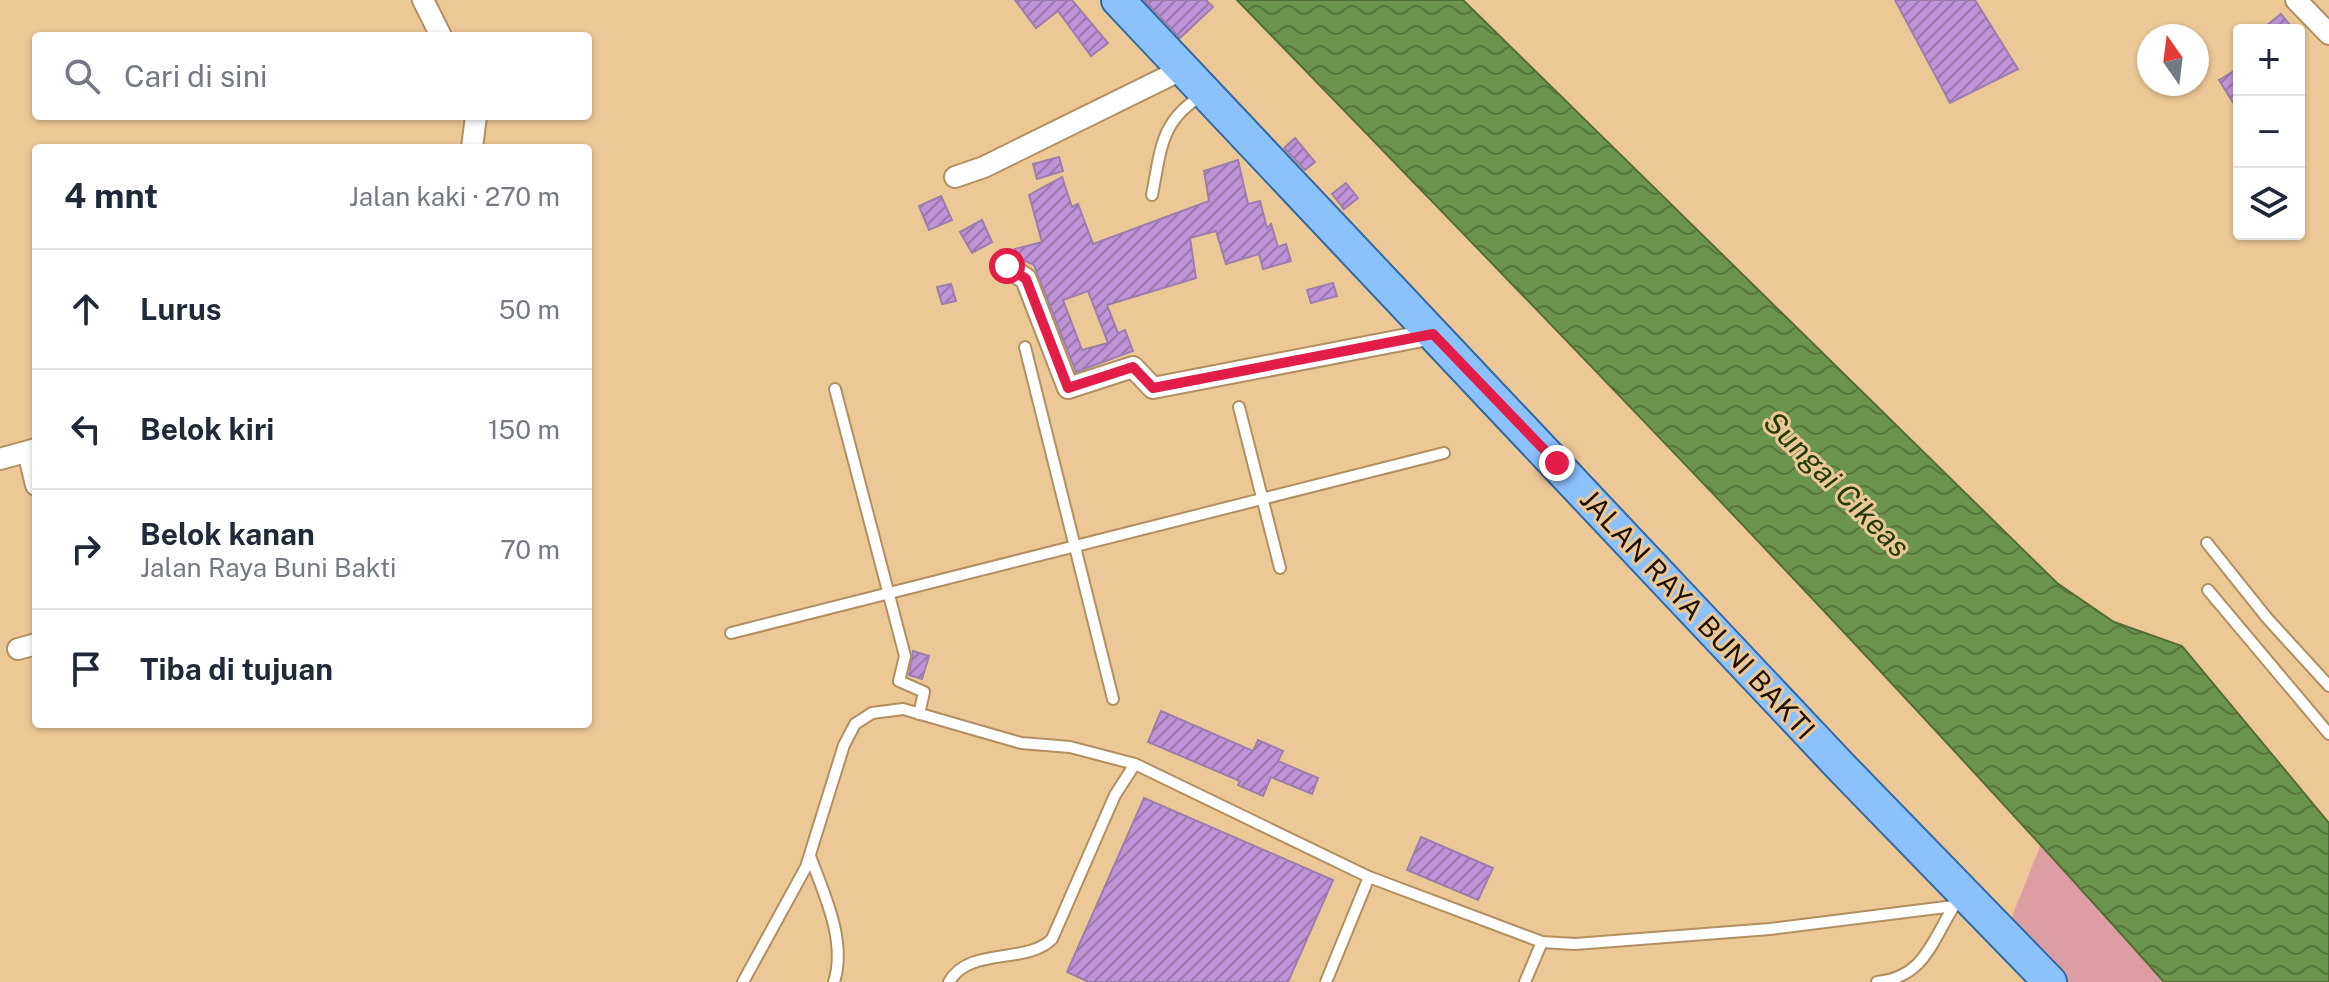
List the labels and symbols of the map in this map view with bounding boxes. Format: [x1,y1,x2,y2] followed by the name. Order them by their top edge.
[2137,24,2209,96] north arrow
[989,248,1025,284] route start
[1757,404,1917,564] water label: Sungai Cikeas
[1539,445,1575,481] route end
[1574,482,1822,746] street label: JALAN RAYA BUNI BAKTI

